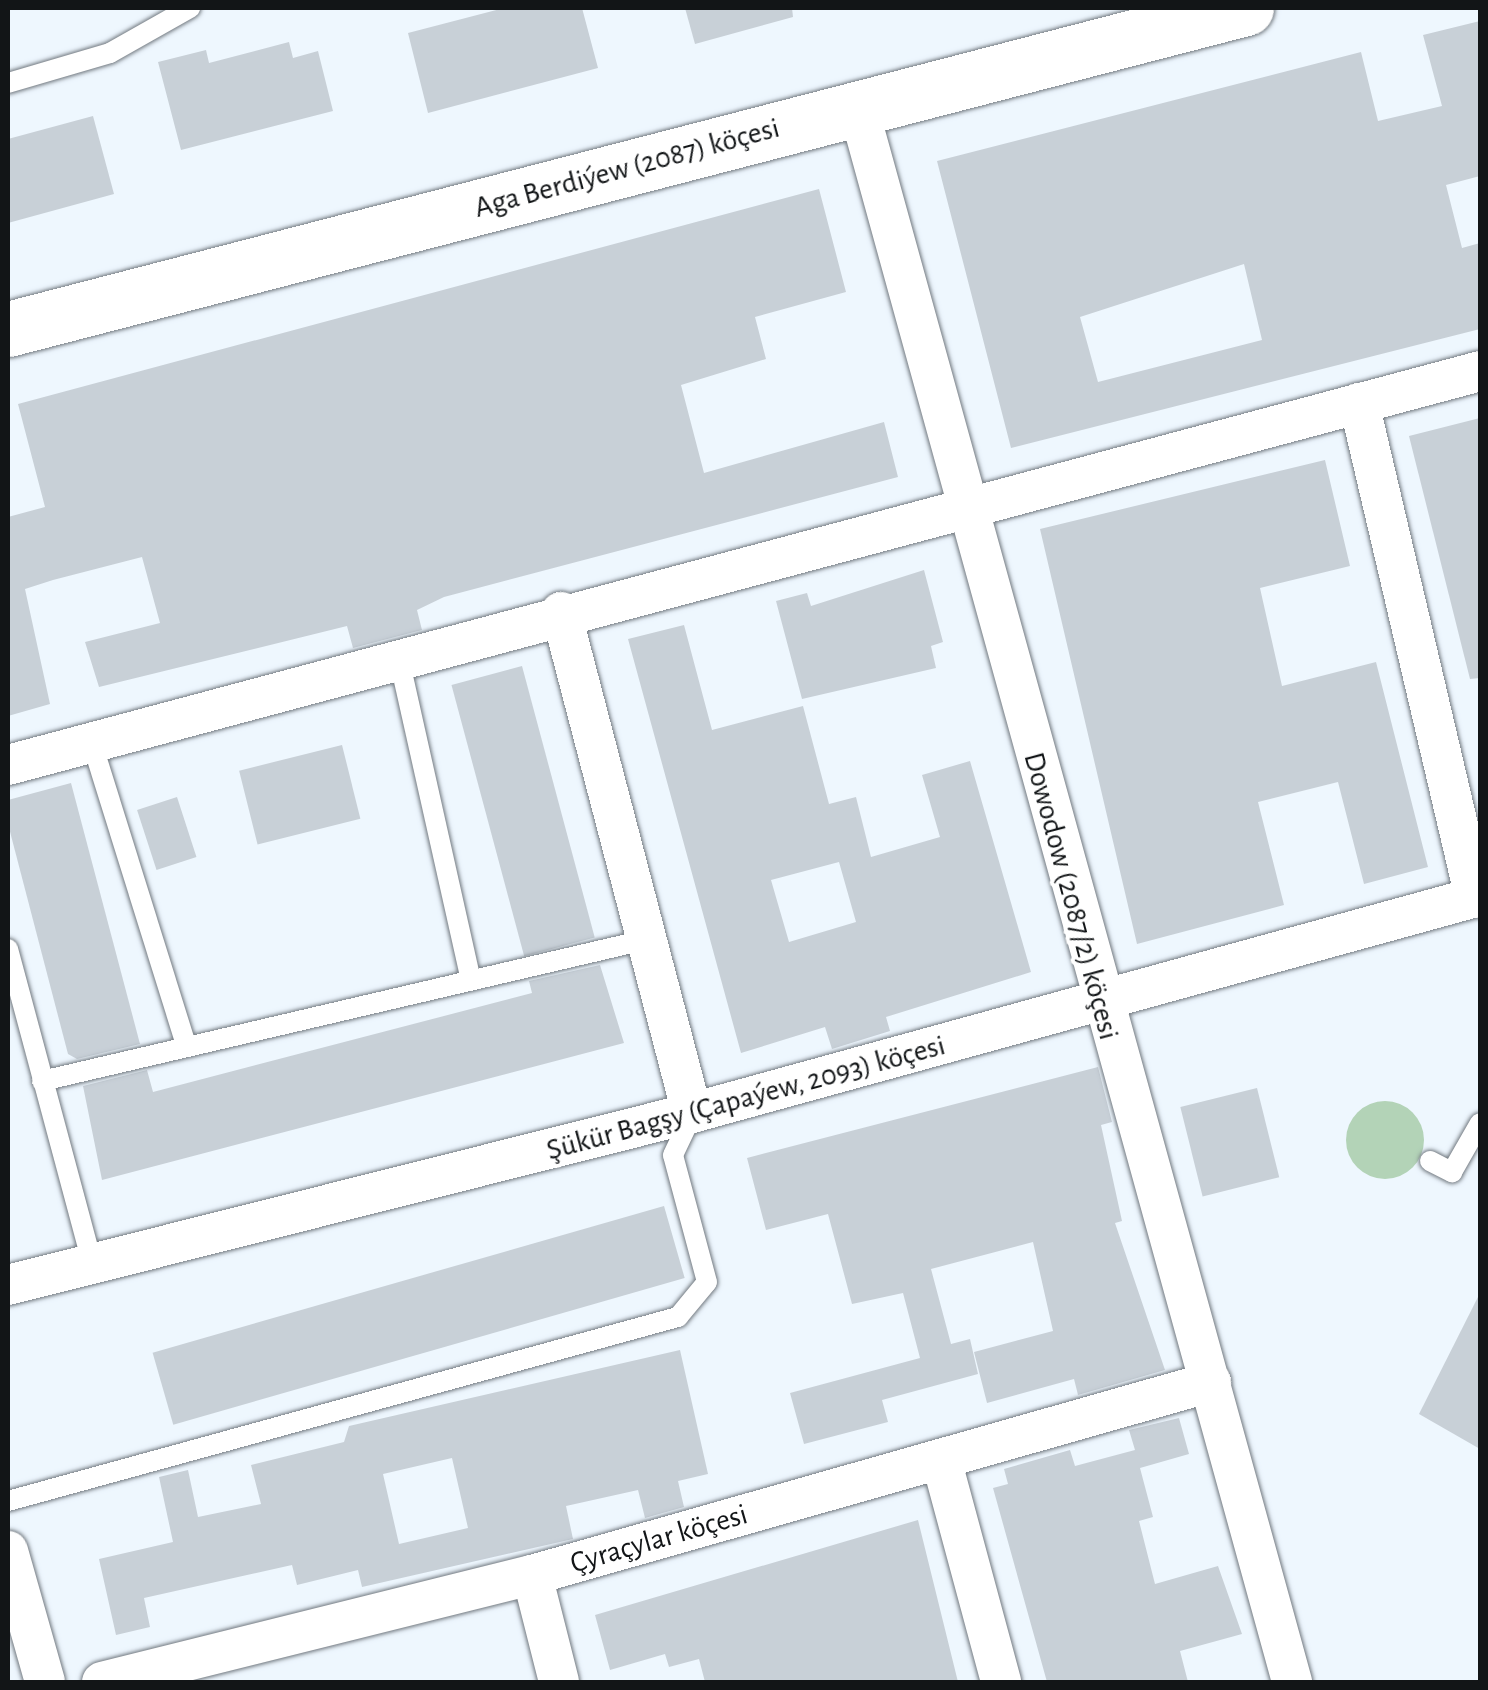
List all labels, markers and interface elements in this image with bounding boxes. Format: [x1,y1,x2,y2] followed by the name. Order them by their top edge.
[470,110,784,226] street label: Aga Berdiýew (2087) köçesi
[1015,748,1127,1044] street label: Dowodow (2087/2) köçesi
[543,1027,949,1169] street label: Şükür Bagşy (Çapaýew, 2093) köçesi
[566,1496,752,1582] street label: Çyraçylar köçesi

